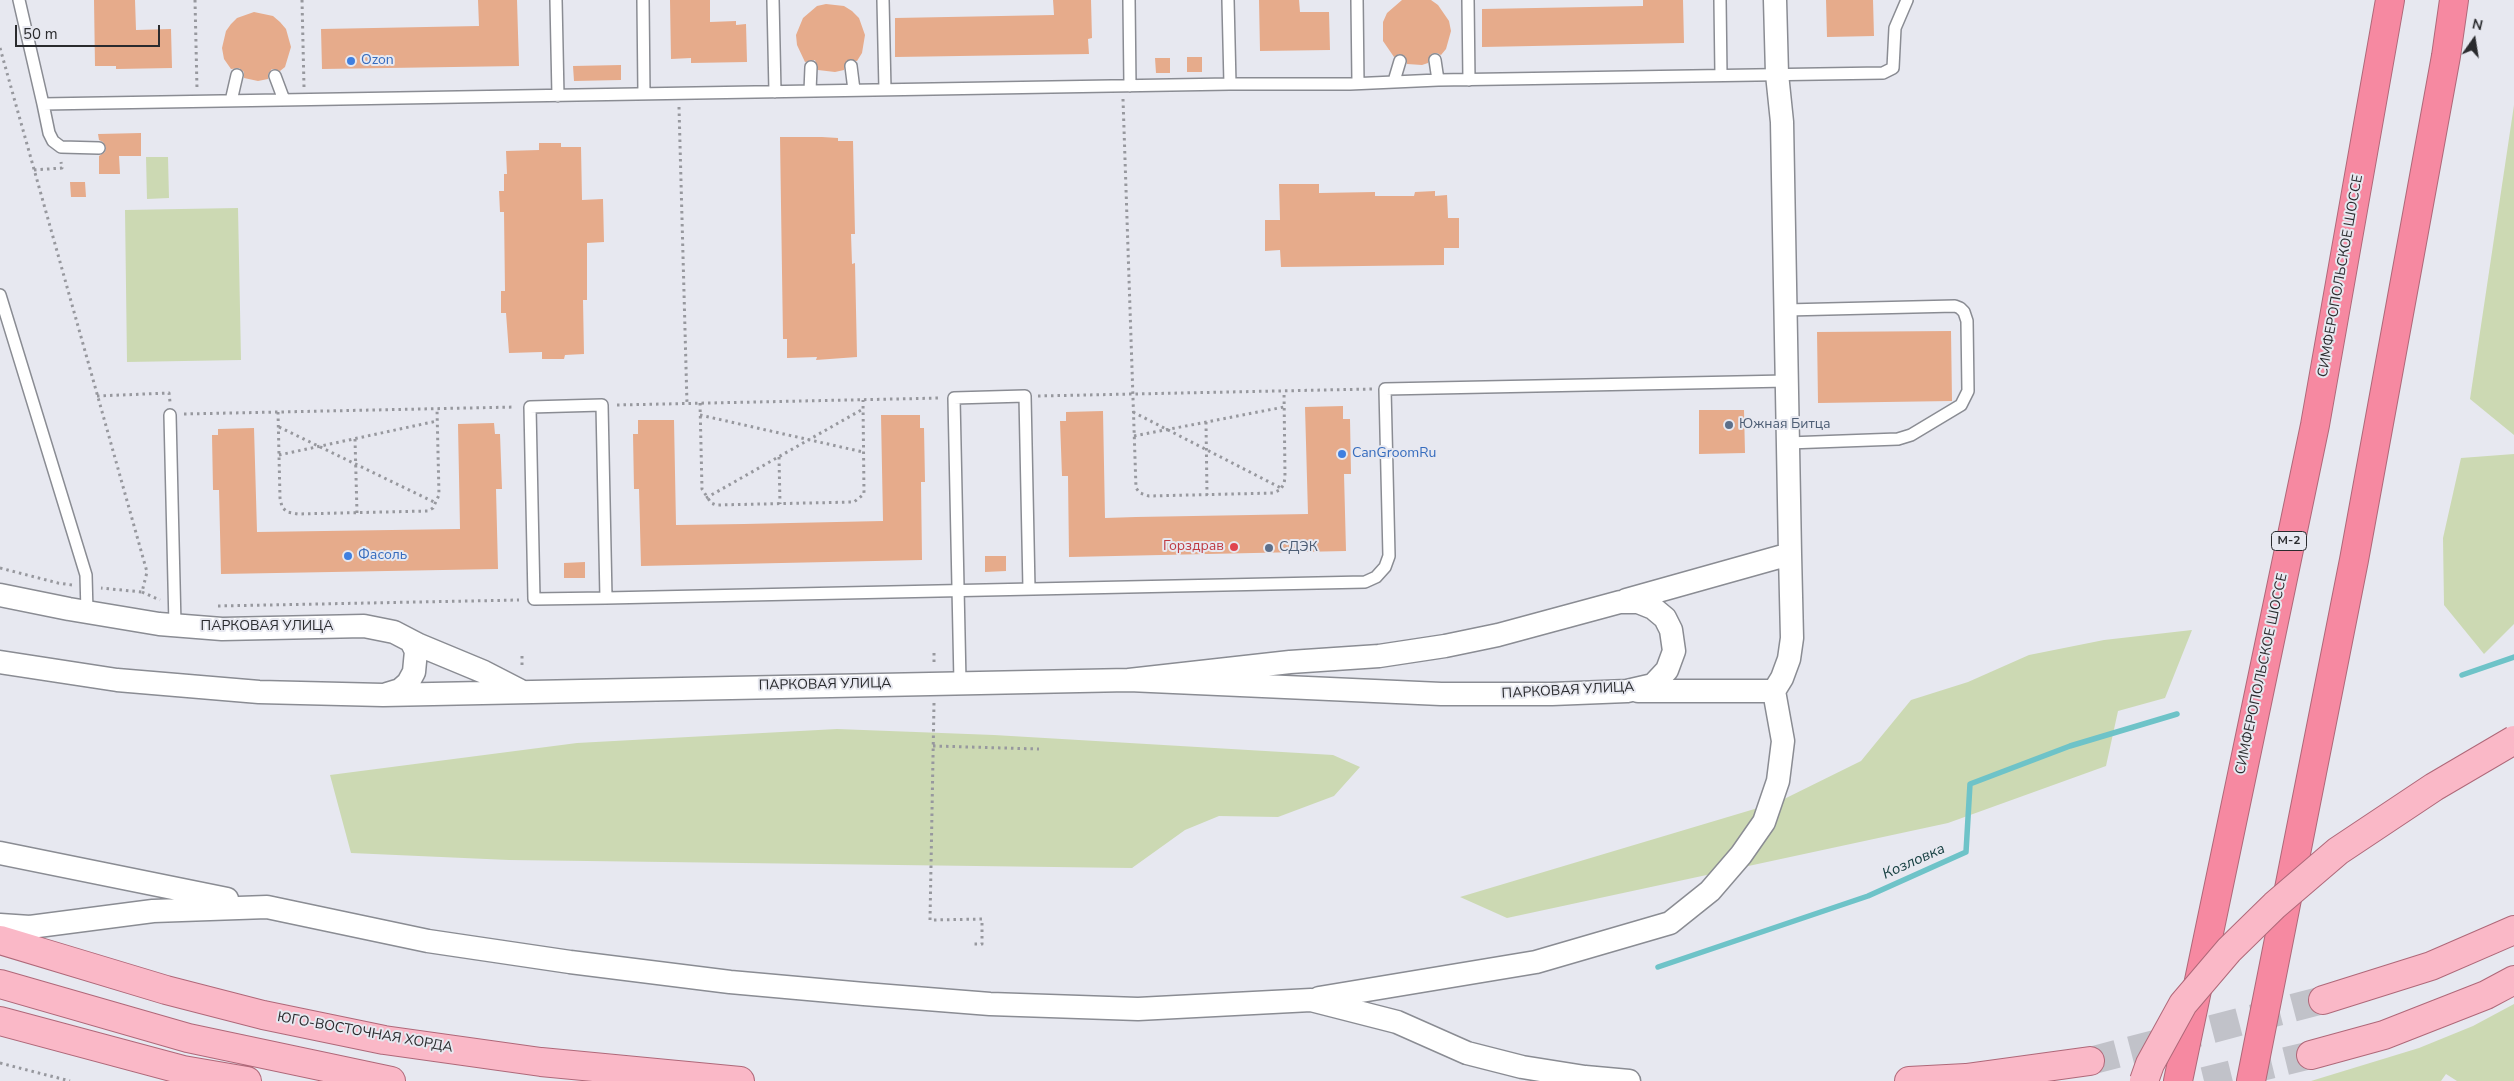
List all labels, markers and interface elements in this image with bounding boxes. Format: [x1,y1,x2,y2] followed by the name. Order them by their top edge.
[2470,14,2485,35] text: N
[18,15,162,47] scale bar
[2449,15,2499,65] north arrow
[23,24,58,44] text: 50 m
[361,53,394,69] place label: Ozon
[345,55,357,67] marker: Ozon
[2315,173,2367,379] street label: СИМФЕРОПОЛЬСКОЕ ШОССЕ
[1739,417,1831,433] place label: Южная Битца
[1723,419,1735,431] marker: Южная Битца
[1352,446,1436,462] place label: CanGroomRu
[1336,448,1348,460] marker: CanGroomRu
[2272,532,2306,550] road number: М-2
[1163,539,1224,555] place label: Горздрав
[1279,540,1318,556] place label: СДЭК
[1228,541,1240,553] marker: Горздрав
[1263,542,1275,554] marker: СДЭК
[358,548,407,564] place label: Фасоль
[342,550,354,562] marker: Фасоль
[2232,572,2292,776] street label: СИМФЕРОПОЛЬСКОЕ ШОССЕ
[201,619,333,635] street label: ПАРКОВАЯ УЛИЦА
[758,675,892,695] street label: ПАРКОВАЯ УЛИЦА
[1501,679,1635,703] street label: ПАРКОВАЯ УЛИЦА
[1880,840,1948,884] water label: Козловка
[276,1009,454,1057] street label: ЮГО-ВОСТОЧНАЯ ХОРДА

